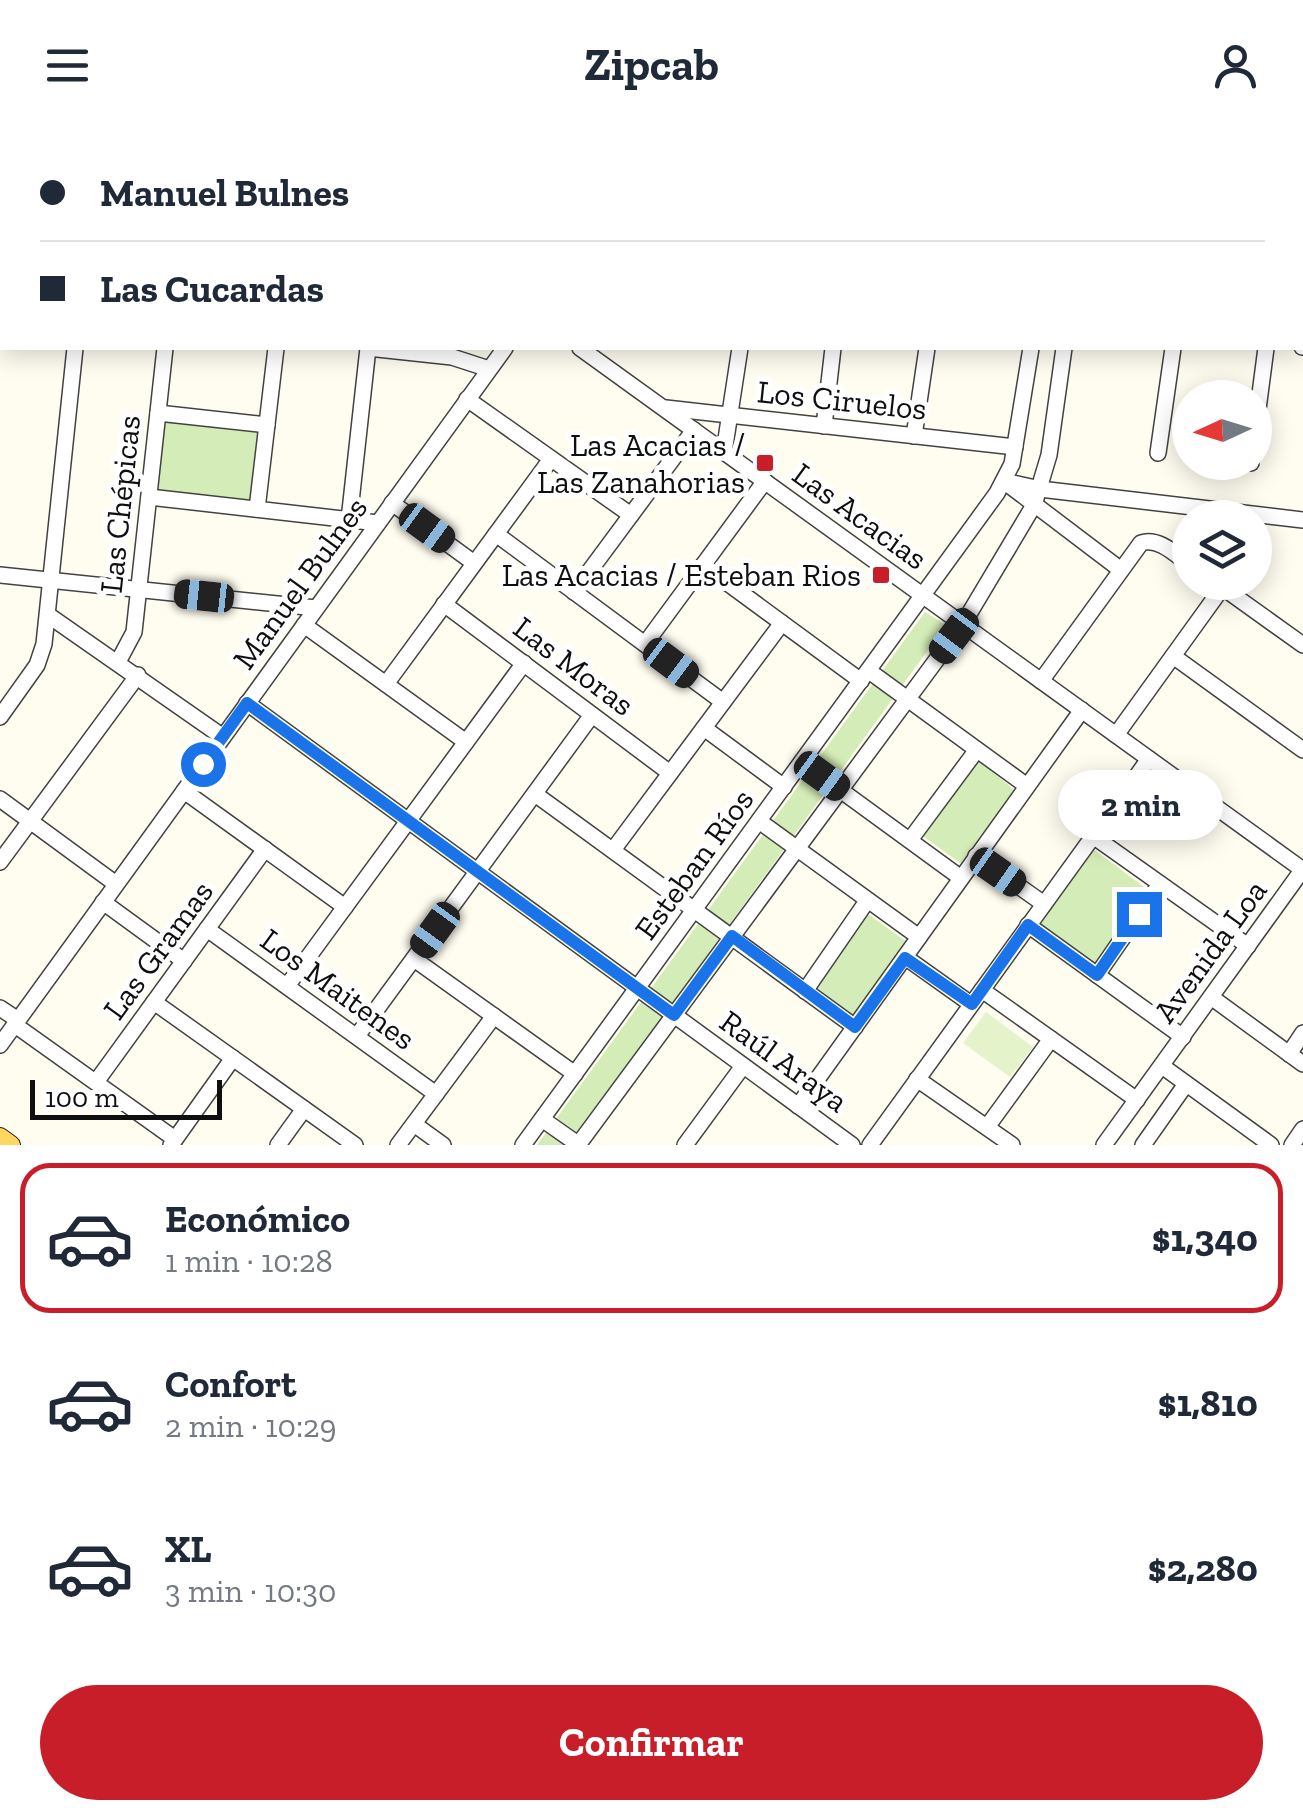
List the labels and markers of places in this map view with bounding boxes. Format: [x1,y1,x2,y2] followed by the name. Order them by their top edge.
[537,426,745,501] place label: Las Acacias / Las Zanahorias
[754,452,776,474] marker: Las Acacias / Las Zanahorias
[502,556,861,594] place label: Las Acacias / Esteban Rios
[870,564,892,586] marker: Las Acacias / Esteban Rios

